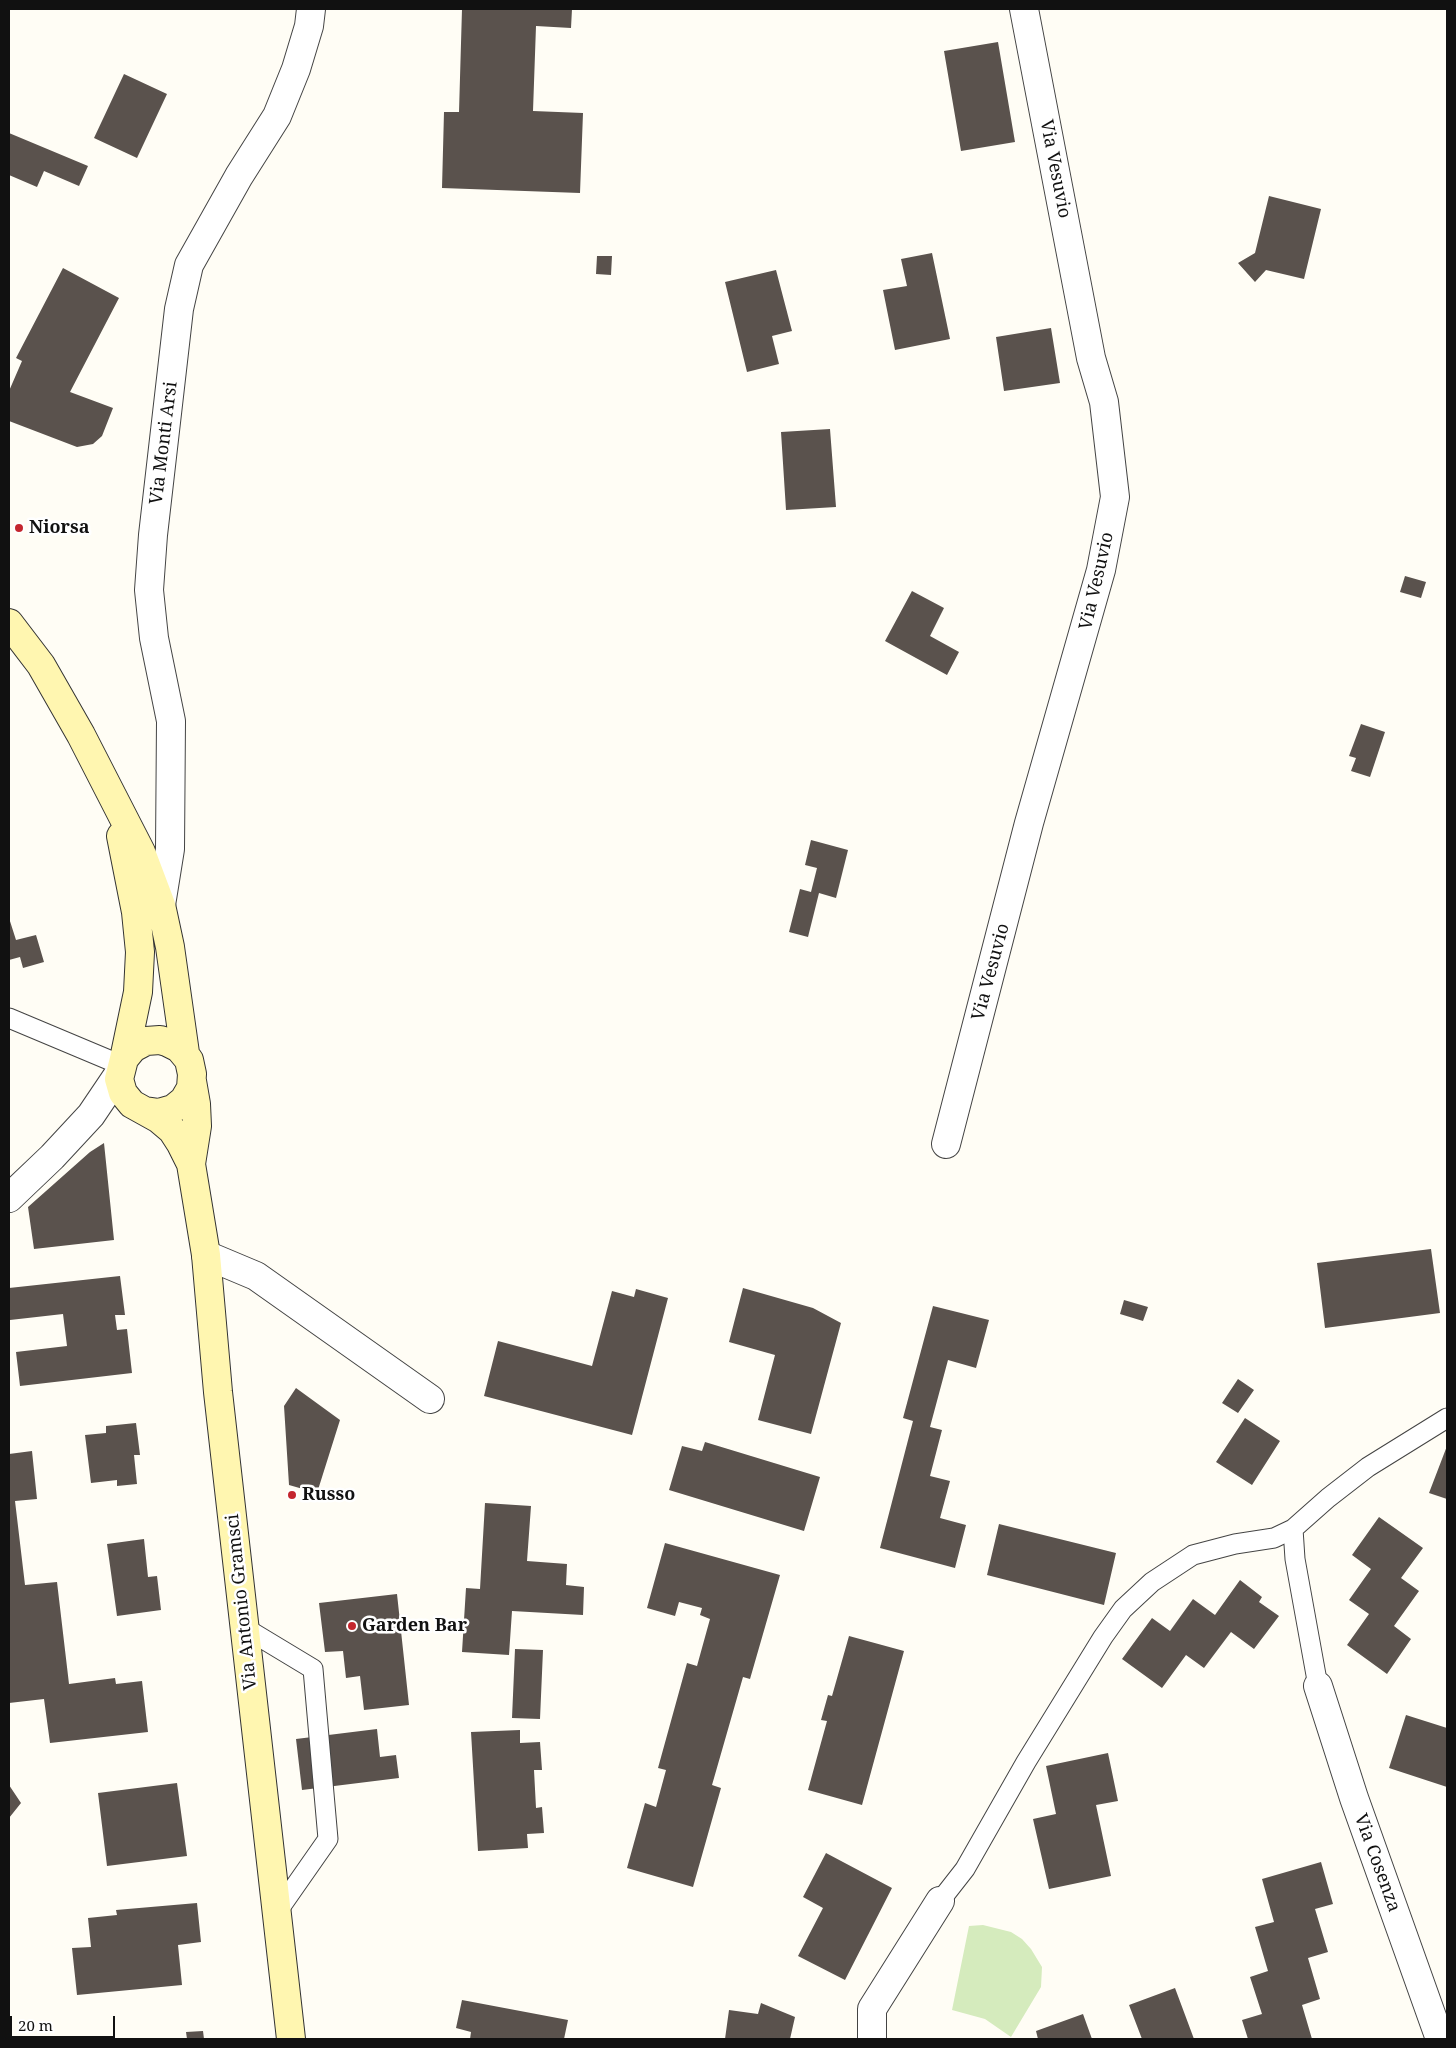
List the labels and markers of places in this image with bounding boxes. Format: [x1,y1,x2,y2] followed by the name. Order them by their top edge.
[29,517,89,539] place label: Niorsa
[13,522,25,534] marker: Niorsa
[302,1484,355,1506] place label: Russo
[286,1489,298,1501] marker: Russo
[362,1615,467,1637] place label: Garden Bar
[346,1620,358,1632] marker: Garden Bar

